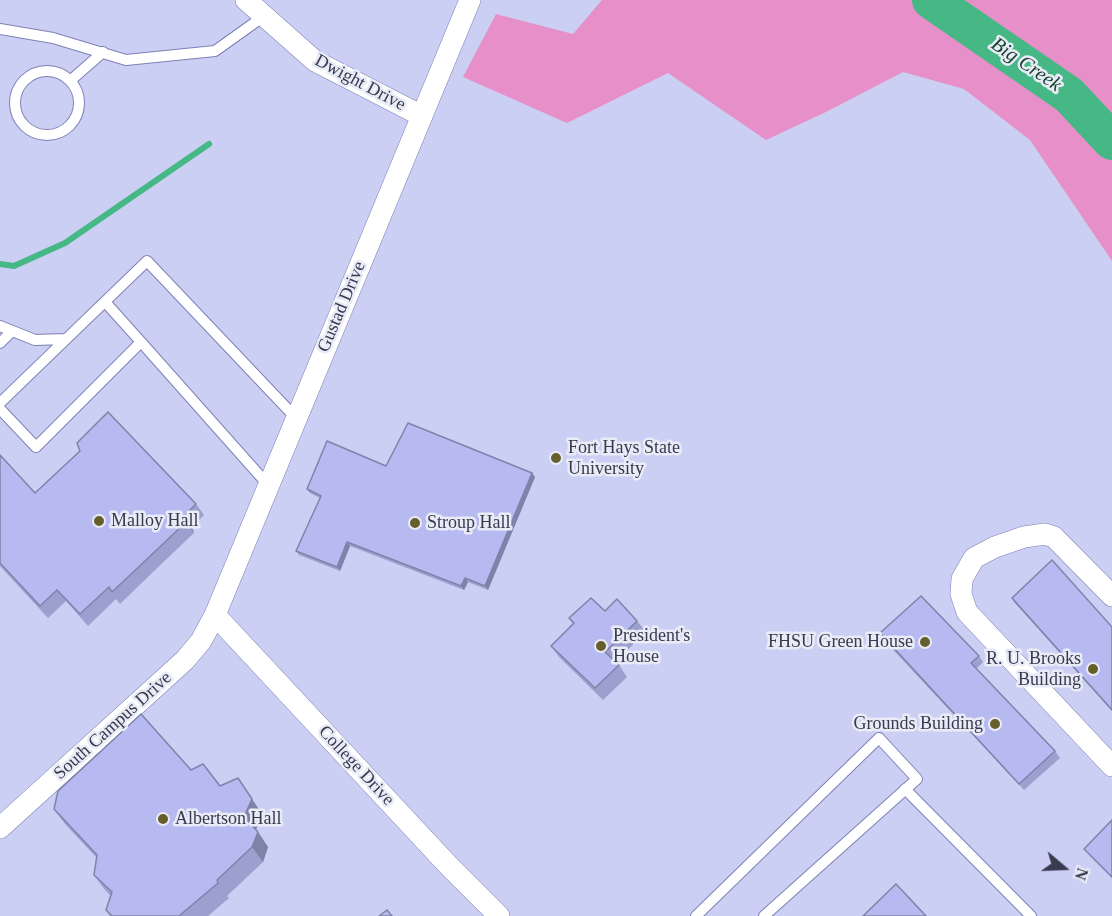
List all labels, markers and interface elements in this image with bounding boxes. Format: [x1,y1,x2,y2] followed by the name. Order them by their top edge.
[986,33,1066,97] water label: Big Creek
[311,50,409,116] street label: Dwight Drive
[313,258,371,356] street label: Gustad Drive
[568,437,680,480] place label: Fort Hays State University
[549,451,563,465] marker: Fort Hays State University
[111,510,198,532] place label: Malloy Hall
[427,512,510,534] place label: Stroup Hall
[92,514,106,528] marker: Malloy Hall
[408,516,422,530] marker: Stroup Hall
[613,625,690,668] place label: President's House
[768,631,913,653] place label: FHSU Green House
[918,635,932,649] marker: FHSU Green House
[594,639,608,653] marker: President's House
[986,648,1081,690] place label: R. U. Brooks Building
[1086,662,1100,676] marker: R. U. Brooks Building
[50,667,176,785] street label: South Campus Drive
[853,713,983,735] place label: Grounds Building
[988,717,1002,731] marker: Grounds Building
[314,722,398,810] street label: College Drive
[175,808,281,830] place label: Albertson Hall
[156,812,170,826] marker: Albertson Hall
[1034,838,1094,898] north arrow
[1072,866,1091,882] text: N

